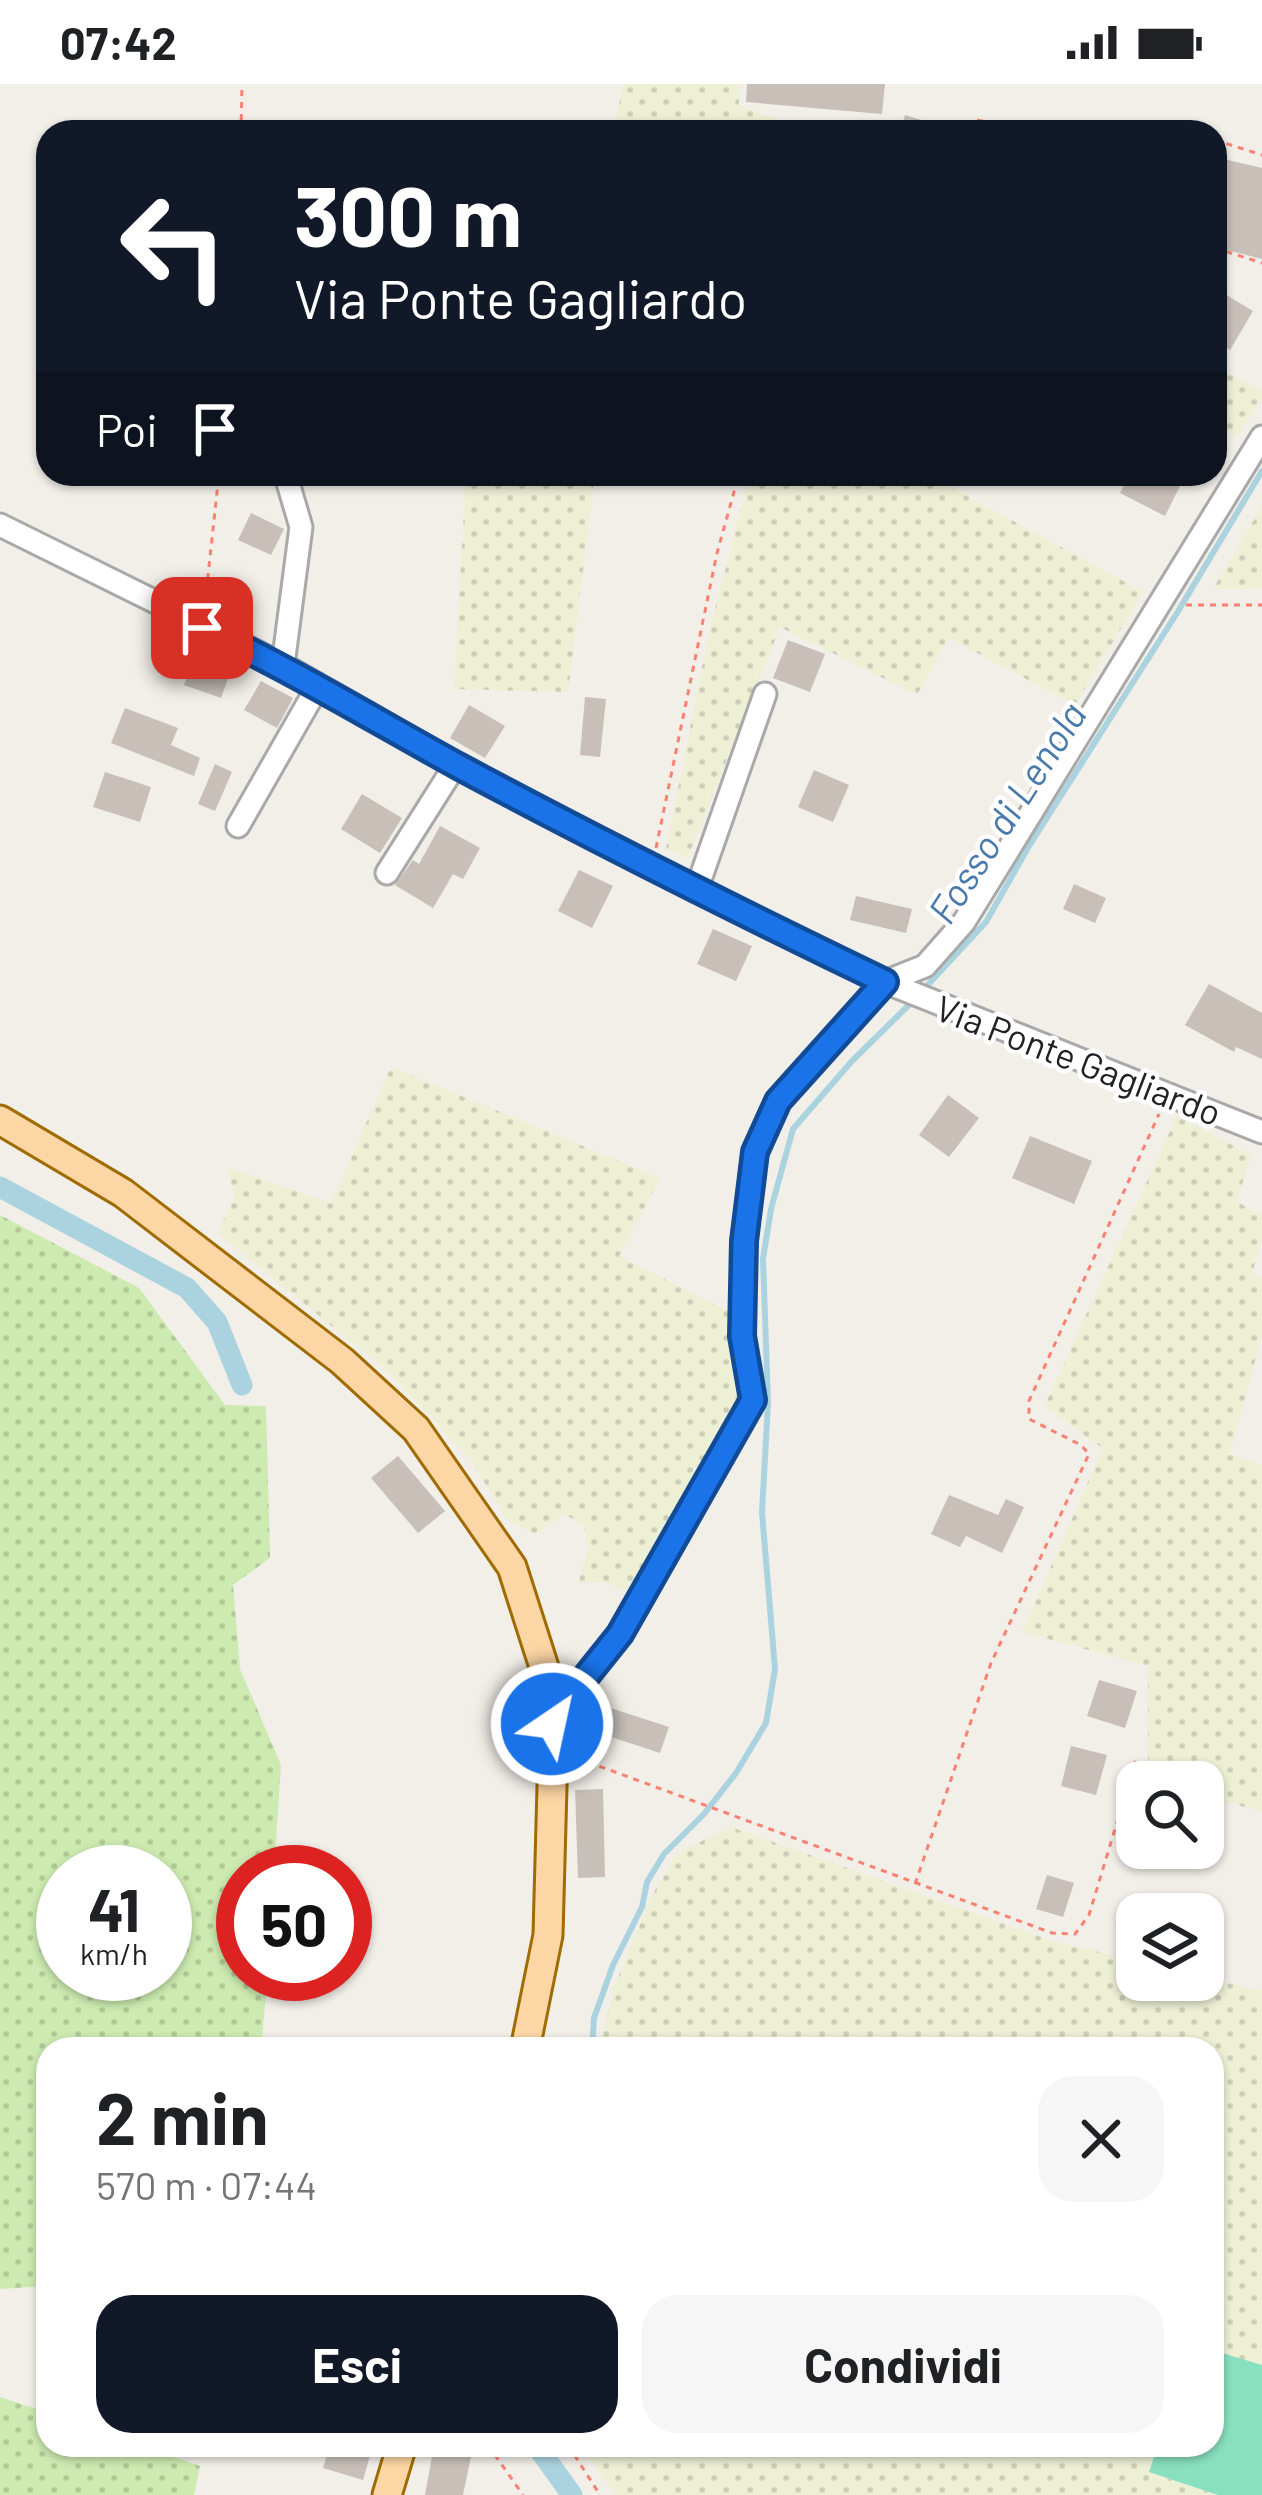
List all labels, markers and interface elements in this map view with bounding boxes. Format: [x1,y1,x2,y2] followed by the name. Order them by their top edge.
[60,15,177,69] text: 07:42
[294,163,522,264] text: 300 m
[96,168,252,324] icon: left
[294,265,747,330] text: Via Ponte Gagliardo
[182,396,248,462] icon: arrive
[96,402,158,456] text: Poi
[151,577,253,679] pin
[169,595,235,661] icon: arrive
[917,693,1095,931] water label: Fosso di Lenola
[930,985,1228,1133] street label: Via Ponte Gagliardo
[489,1661,615,1787] position arrow
[1116,1761,1224,2001] map controls
[1116,1761,1224,1869] button: search
[216,1845,372,2001] speed limit sign: 50
[88,1872,140,1944] text: 41
[1116,1893,1224,2001] button: layers
[80,1935,148,1971] text: km/h
[96,2073,269,2159] text: 2 min
[1038,2076,1164,2202] button: close
[96,2161,317,2208] text: 570 m · 07:44
[96,2295,618,2433] button: Esci
[642,2295,1164,2433] button: Condividi

